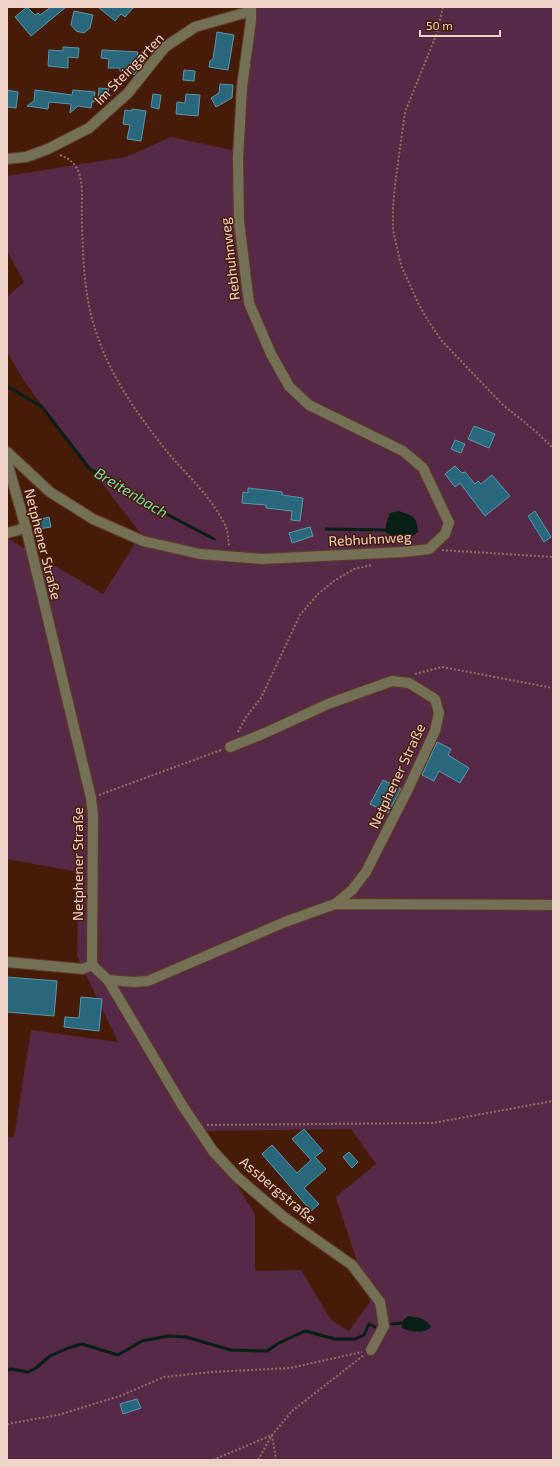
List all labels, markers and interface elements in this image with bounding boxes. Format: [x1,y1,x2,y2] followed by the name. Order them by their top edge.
[420,12,500,38] scale bar
[426,18,453,32] text: 50 m
[90,29,167,108] street label: Im Steingarten
[216,217,243,301] street label: Rebhuhnweg
[92,463,171,521] water label: Breitenbach
[21,487,66,601] street label: Netphener Straße
[328,528,412,549] street label: Rebhuhnweg
[365,721,428,831] street label: Netphener Straße
[69,807,86,921] street label: Netphener Straße
[237,1153,320,1227] street label: Assbergstraße

